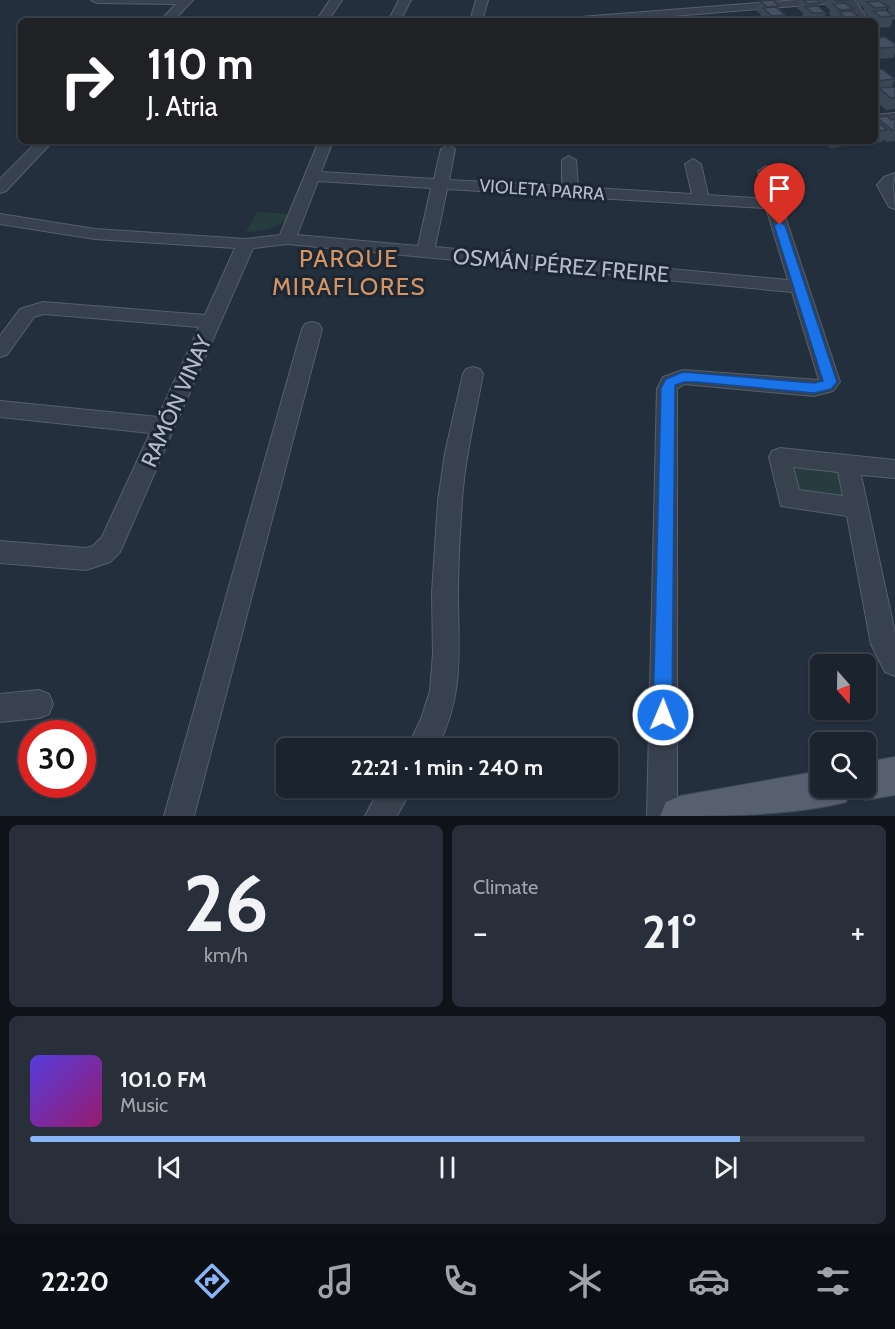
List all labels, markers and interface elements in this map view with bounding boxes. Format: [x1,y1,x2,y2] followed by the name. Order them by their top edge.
[147,38,254,90] text: 110 m
[48,42,126,120] icon: right
[147,90,218,123] text: J. Atria
[754,163,805,225] pin
[763,172,796,205] icon: arrive
[479,175,605,205] street label: VIOLETA PARRA
[452,243,670,288] street label: OSMÁN PÉREZ FREIRE
[272,244,426,301] district label: PARQUE MIRAFLORES
[135,331,218,471] street label: RAMÓN VINAY
[810,654,876,720] north arrow
[810,654,876,798] map controls
[631,683,695,747] position arrow
[18,720,96,798] speed limit sign: 30
[810,732,876,798] button: search
[351,754,543,781] text: 22:21 · 1 min · 240 m
[183,856,269,951] text: 26
[473,875,538,899] text: Climate
[642,905,696,959] text: 21°
[473,912,488,952] text: −
[850,912,865,952] text: +
[204,943,248,967] text: km/h
[120,1066,206,1093] text: 101.0 FM
[120,1093,168,1117] text: Music
[153,1151,186,1184] icon: previous
[431,1151,464,1184] icon: pause
[709,1151,742,1184] icon: next
[191,1260,233,1302] icon: directions
[315,1260,357,1302] icon: music
[439,1260,481,1302] icon: phone
[564,1260,606,1302] icon: climate
[688,1260,730,1302] icon: car
[812,1260,854,1302] icon: filters
[41,1265,109,1298] text: 22:20

